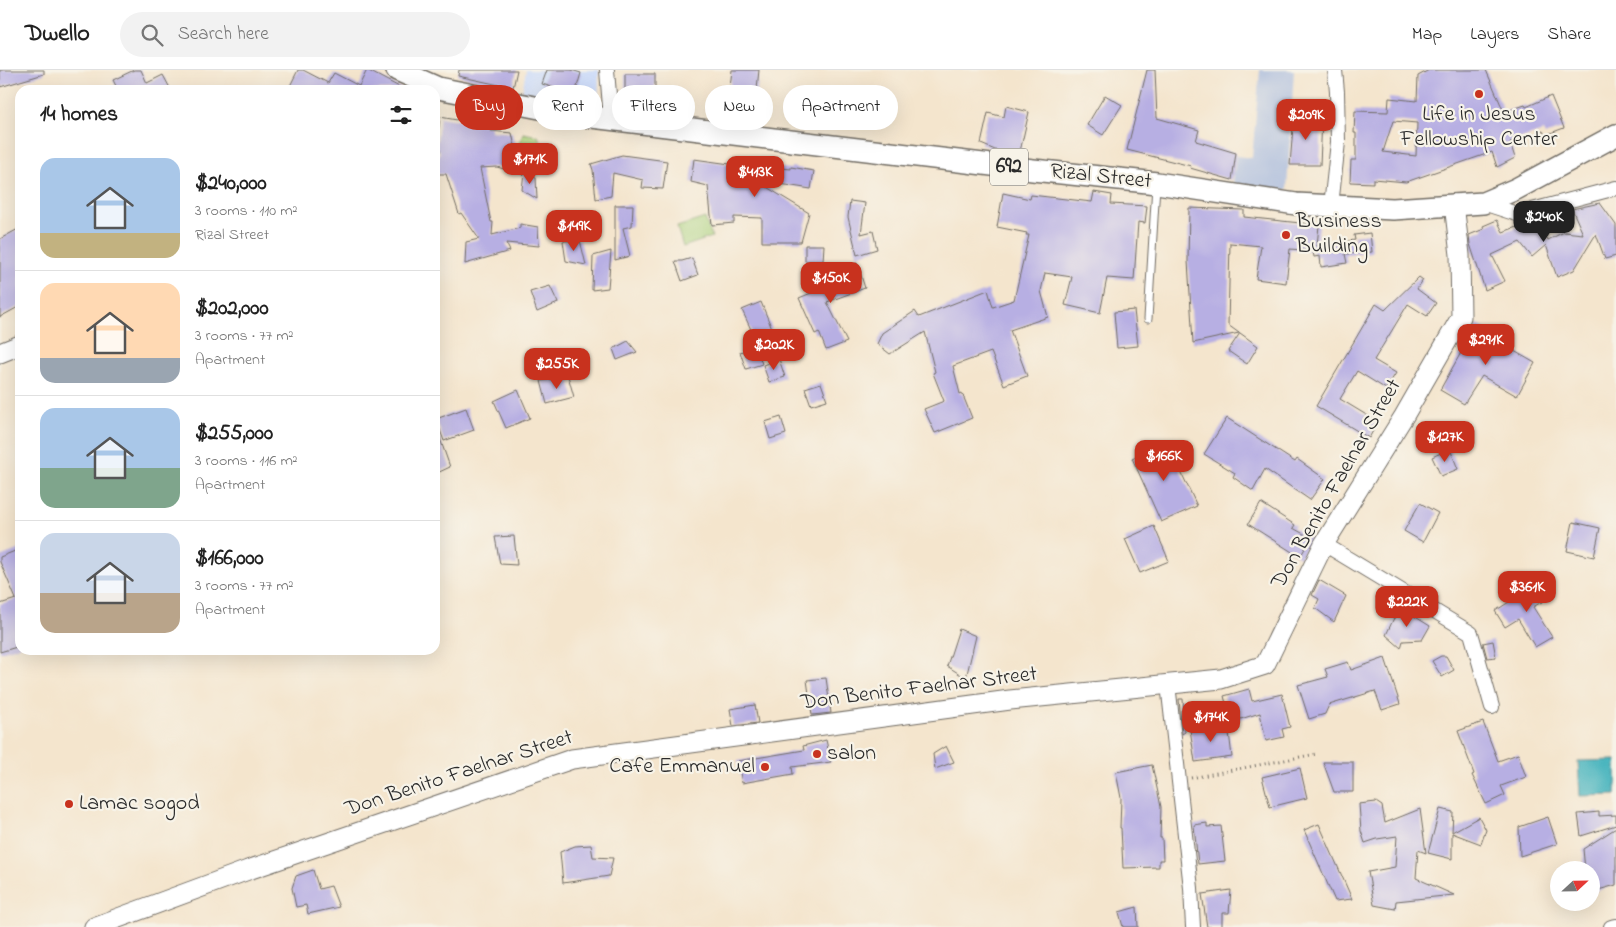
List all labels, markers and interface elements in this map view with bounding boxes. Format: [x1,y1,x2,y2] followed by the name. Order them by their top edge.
[120,12,470,57] search box
[25,17,90,52] text: Dwello
[138,21,166,49] icon: search
[178,21,269,48] text: Search here
[1412,22,1442,48] text: Map
[1470,22,1520,48] text: Layers
[1548,22,1591,48] text: Share
[455,85,523,130] chip: Buy
[533,85,602,130] chip: Rent
[612,85,695,130] chip: Filters
[705,85,773,130] chip: New
[783,85,898,130] chip: Apartment
[1473,88,1485,100] marker: Life in Jesus Fellowship Center
[1271,98,1341,141] pin: $209K
[1399,99,1558,156] place label: Life in Jesus Fellowship Center
[40,100,118,130] text: 14 homes
[387,101,415,129] icon: filters
[1287,103,1325,127] text: $209K
[495,142,565,185] pin: $171K
[513,147,547,171] text: $171K
[990,148,1028,185] road number: 692
[720,156,790,198] pin: $413K
[1049,156,1154,198] street label: Rizal Street
[737,160,773,184] text: $413K
[195,169,267,199] text: $240,000
[80,178,140,238] icon: home
[195,199,297,223] text: 3 rooms · 110 m²
[1509,200,1579,243] pin: $240K
[1525,205,1563,229] text: $240K
[1295,206,1382,264] place label: Business Building
[539,210,609,252] pin: $149K
[557,214,591,238] text: $149K
[195,223,269,247] text: Rizal Street
[1280,229,1292,241] marker: Business Building
[796,262,866,304] pin: $150K
[812,266,850,290] text: $150K
[195,294,268,324] text: $202,000
[80,303,140,363] icon: home
[195,324,294,348] text: 3 rooms · 77 m²
[1451,324,1521,366] pin: $291K
[739,328,809,371] pin: $202K
[1468,328,1504,352] text: $291K
[754,333,794,357] text: $202K
[195,348,265,372] text: Apartment
[522,348,592,390] pin: $255K
[535,352,579,376] text: $255K
[1263,372,1411,596] street label: Don Benito Faelnar Street
[195,419,273,449] text: $255,000
[1410,420,1480,463] pin: $127K
[1426,425,1464,449] text: $127K
[80,428,140,488] icon: home
[1129,440,1199,482] pin: $166K
[1146,444,1182,468] text: $166K
[195,449,298,473] text: 3 rooms · 116 m²
[195,473,265,497] text: Apartment
[195,544,264,574] text: $166,000
[80,553,140,613] icon: home
[1492,570,1562,613] pin: $361K
[195,574,294,598] text: 3 rooms · 77 m²
[1509,575,1545,599] text: $361K
[1372,586,1442,628] pin: $222K
[1386,590,1428,614] text: $222K
[195,598,265,622] text: Apartment
[798,659,1040,720] street label: Don Benito Faelnar Street
[1176,700,1246,743] pin: $174K
[1193,705,1229,729] text: $174K
[340,722,578,826] street label: Don Benito Faelnar Street
[827,738,876,770] place label: salon
[811,748,823,760] marker: salon
[609,751,755,783] place label: Cafe Emmanuel
[759,761,771,773] marker: Cafe Emmanuel
[79,788,200,821] place label: Lamac sogod
[63,798,75,810] marker: Lamac sogod
[1550,861,1600,911] north arrow
[1550,861,1600,911] map controls

